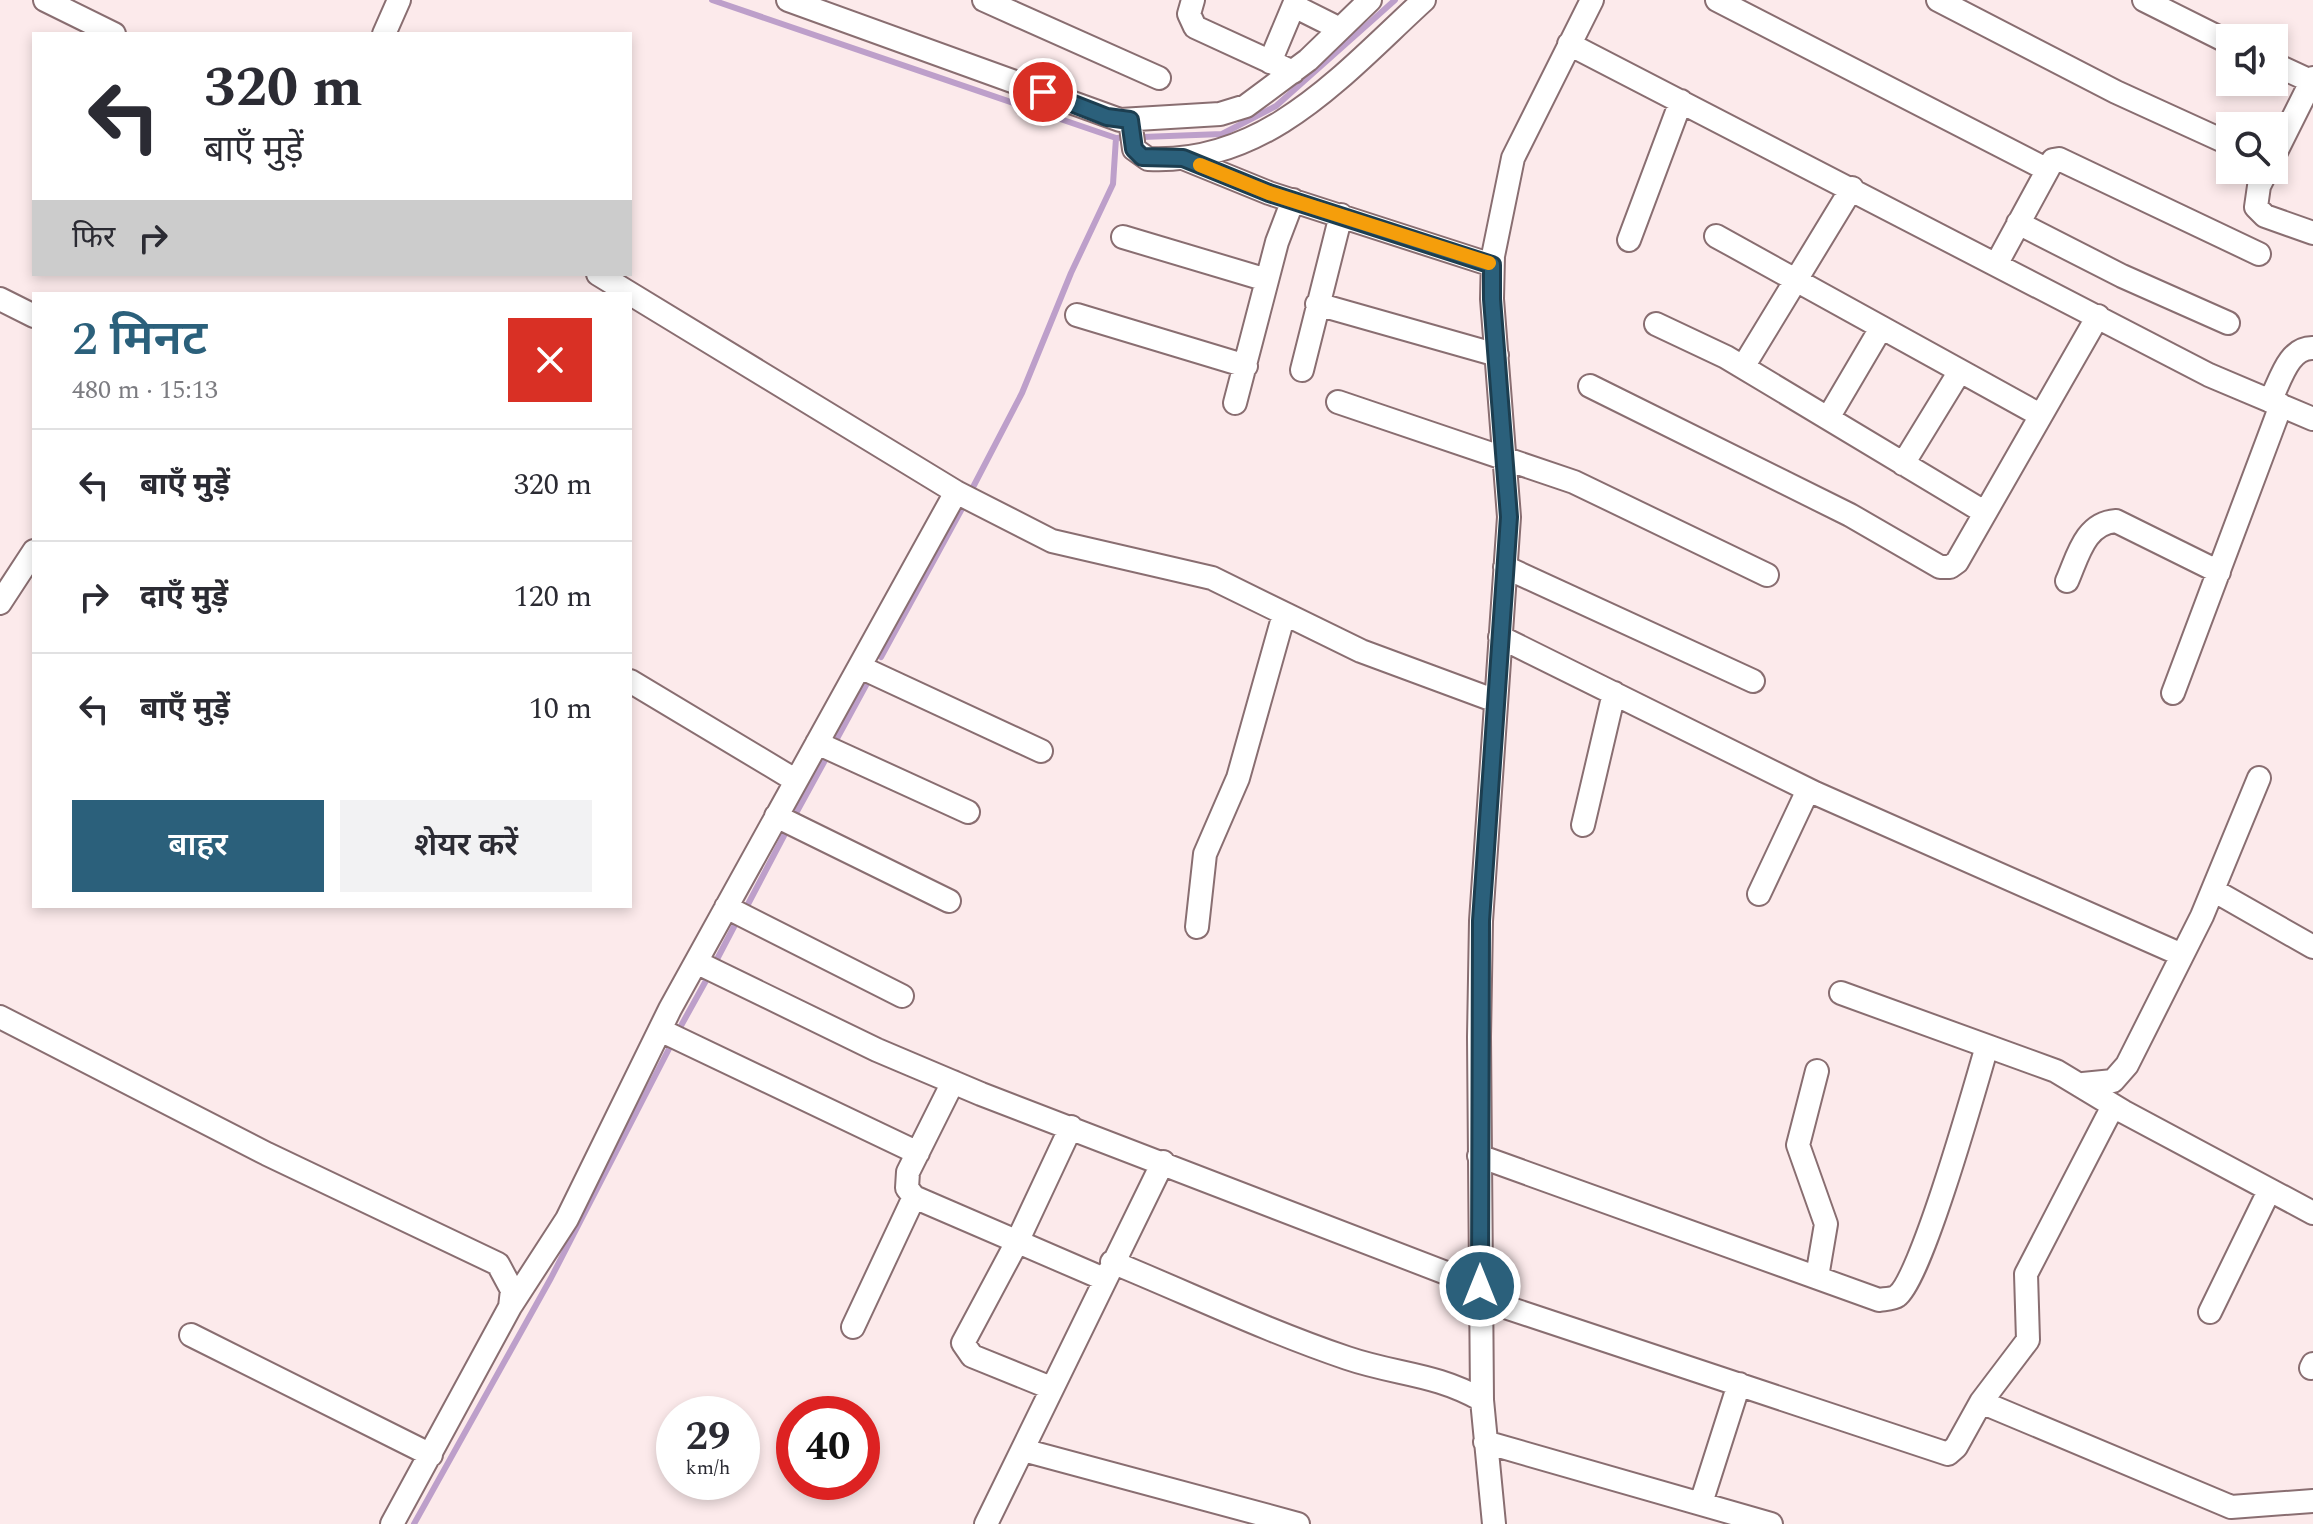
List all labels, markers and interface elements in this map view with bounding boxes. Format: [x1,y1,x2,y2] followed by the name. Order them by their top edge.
[2216,24,2288,184] map controls
[2216,24,2288,96] button: sound
[204,46,363,131] text: 320 m
[1009,58,1077,126] pin
[72,64,176,168] icon: left
[1021,70,1065,114] icon: arrive
[2216,112,2288,184] button: search
[204,123,304,178] text: बाएँ मुड़ें
[72,215,115,261] text: फिर
[131,216,175,260] icon: right
[72,303,207,376] text: 2 मिनट
[508,318,592,402] button: close
[72,370,218,410] text: 480 m · 15:13
[140,462,230,508] text: बाएँ मुड़ें
[514,462,592,508] text: 320 m
[72,463,116,507] icon: left
[140,574,228,620] text: दाएँ मुड़ें
[514,574,592,620] text: 120 m
[72,575,116,619] icon: right
[140,686,230,732] text: बाएँ मुड़ें
[529,686,592,732] text: 10 m
[72,687,116,731] icon: left
[72,800,324,892] button: बाहर
[340,800,592,892] button: शेयर करें
[1438,1244,1522,1328] position arrow
[776,1396,880,1500] speed limit sign: 40
[686,1407,730,1468] text: 29
[686,1453,731,1483] text: km/h

